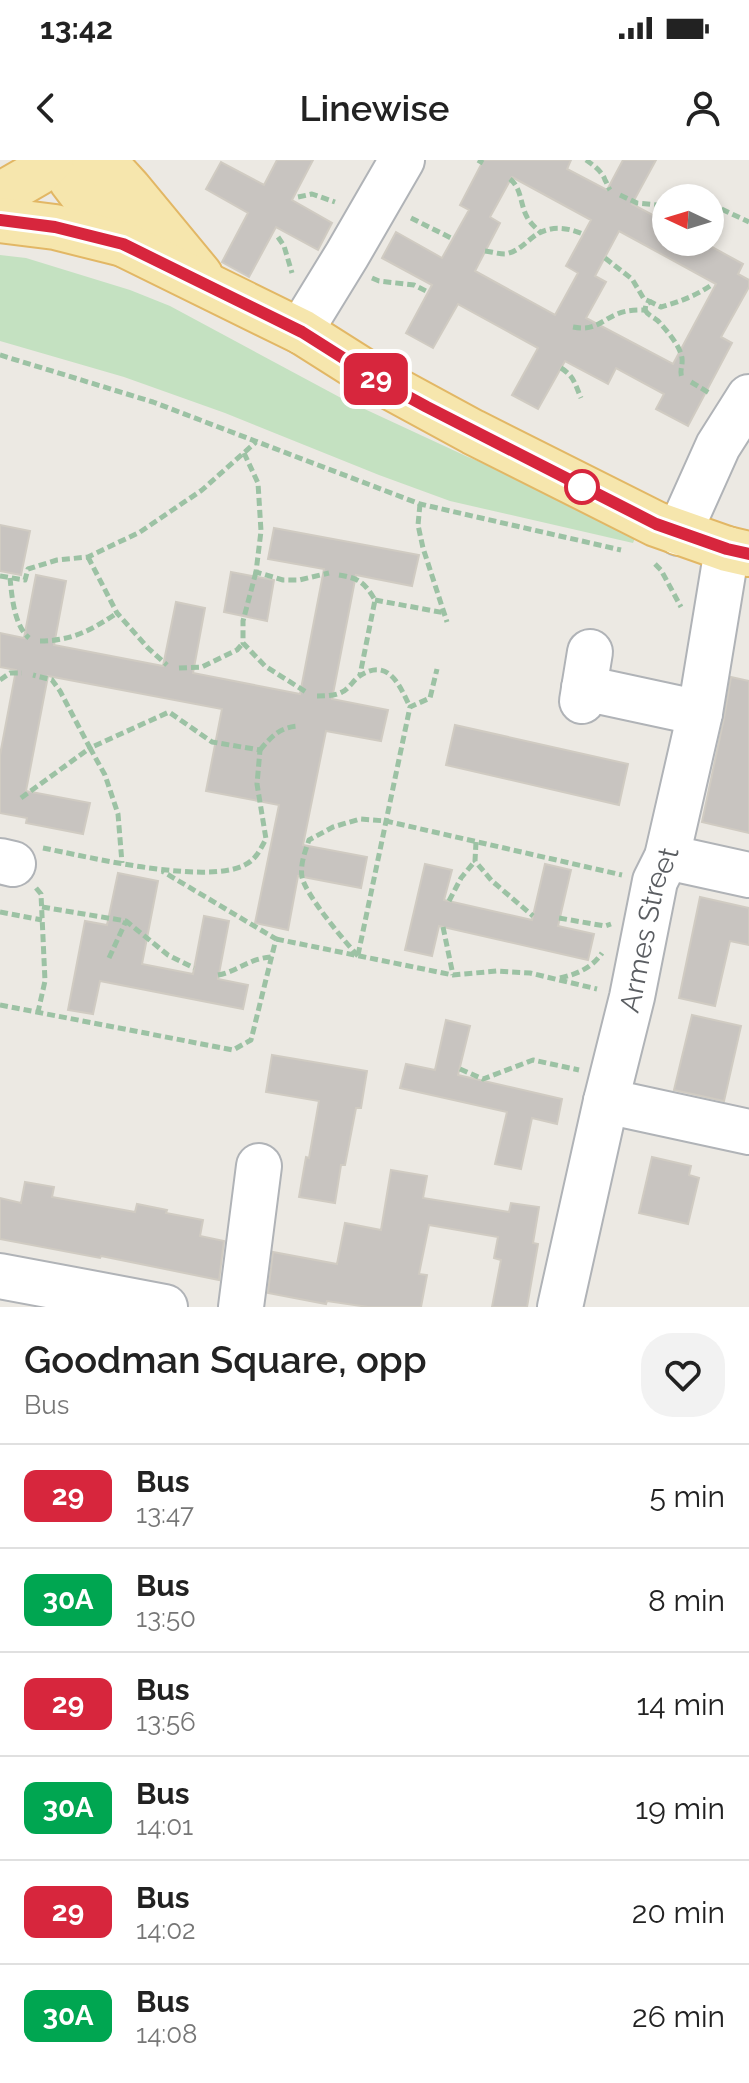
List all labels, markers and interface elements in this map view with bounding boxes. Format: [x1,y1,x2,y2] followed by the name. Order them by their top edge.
[40,11,113,46] text: 13:42
[24,86,68,130] icon: back
[681,86,725,130] icon: person
[300,87,449,129] text: Linewise
[652,184,724,256] north arrow
[652,184,724,256] map controls
[340,353,412,405] line badge: 29
[360,362,392,395] text: 29
[565,470,599,504] unlabelled marker
[612,844,685,1015] street label: Armes Street
[641,1333,725,1417] button: heart
[24,1337,427,1382] text: Goodman Square, opp
[24,1390,69,1420] text: Bus
[136,1464,190,1499] text: Bus
[52,1479,84,1512] text: 29
[649,1479,725,1514] text: 5 min
[136,1499,194,1529] text: 13:47
[136,1568,190,1603] text: Bus
[42,1583,94,1616] text: 30A
[648,1583,725,1618] text: 8 min
[136,1603,196,1633] text: 13:50
[136,1672,190,1707] text: Bus
[52,1687,84,1720] text: 29
[637,1687,725,1722] text: 14 min
[136,1707,196,1737] text: 13:56
[136,1776,190,1811] text: Bus
[42,1791,94,1824] text: 30A
[635,1791,725,1826] text: 19 min
[136,1811,193,1841] text: 14:01
[136,1880,190,1915] text: Bus
[52,1895,84,1928] text: 29
[632,1895,725,1930] text: 20 min
[136,1915,196,1945] text: 14:02
[136,1984,190,2019] text: Bus
[42,1999,94,2032] text: 30A
[632,1999,725,2034] text: 26 min
[136,2019,198,2049] text: 14:08

